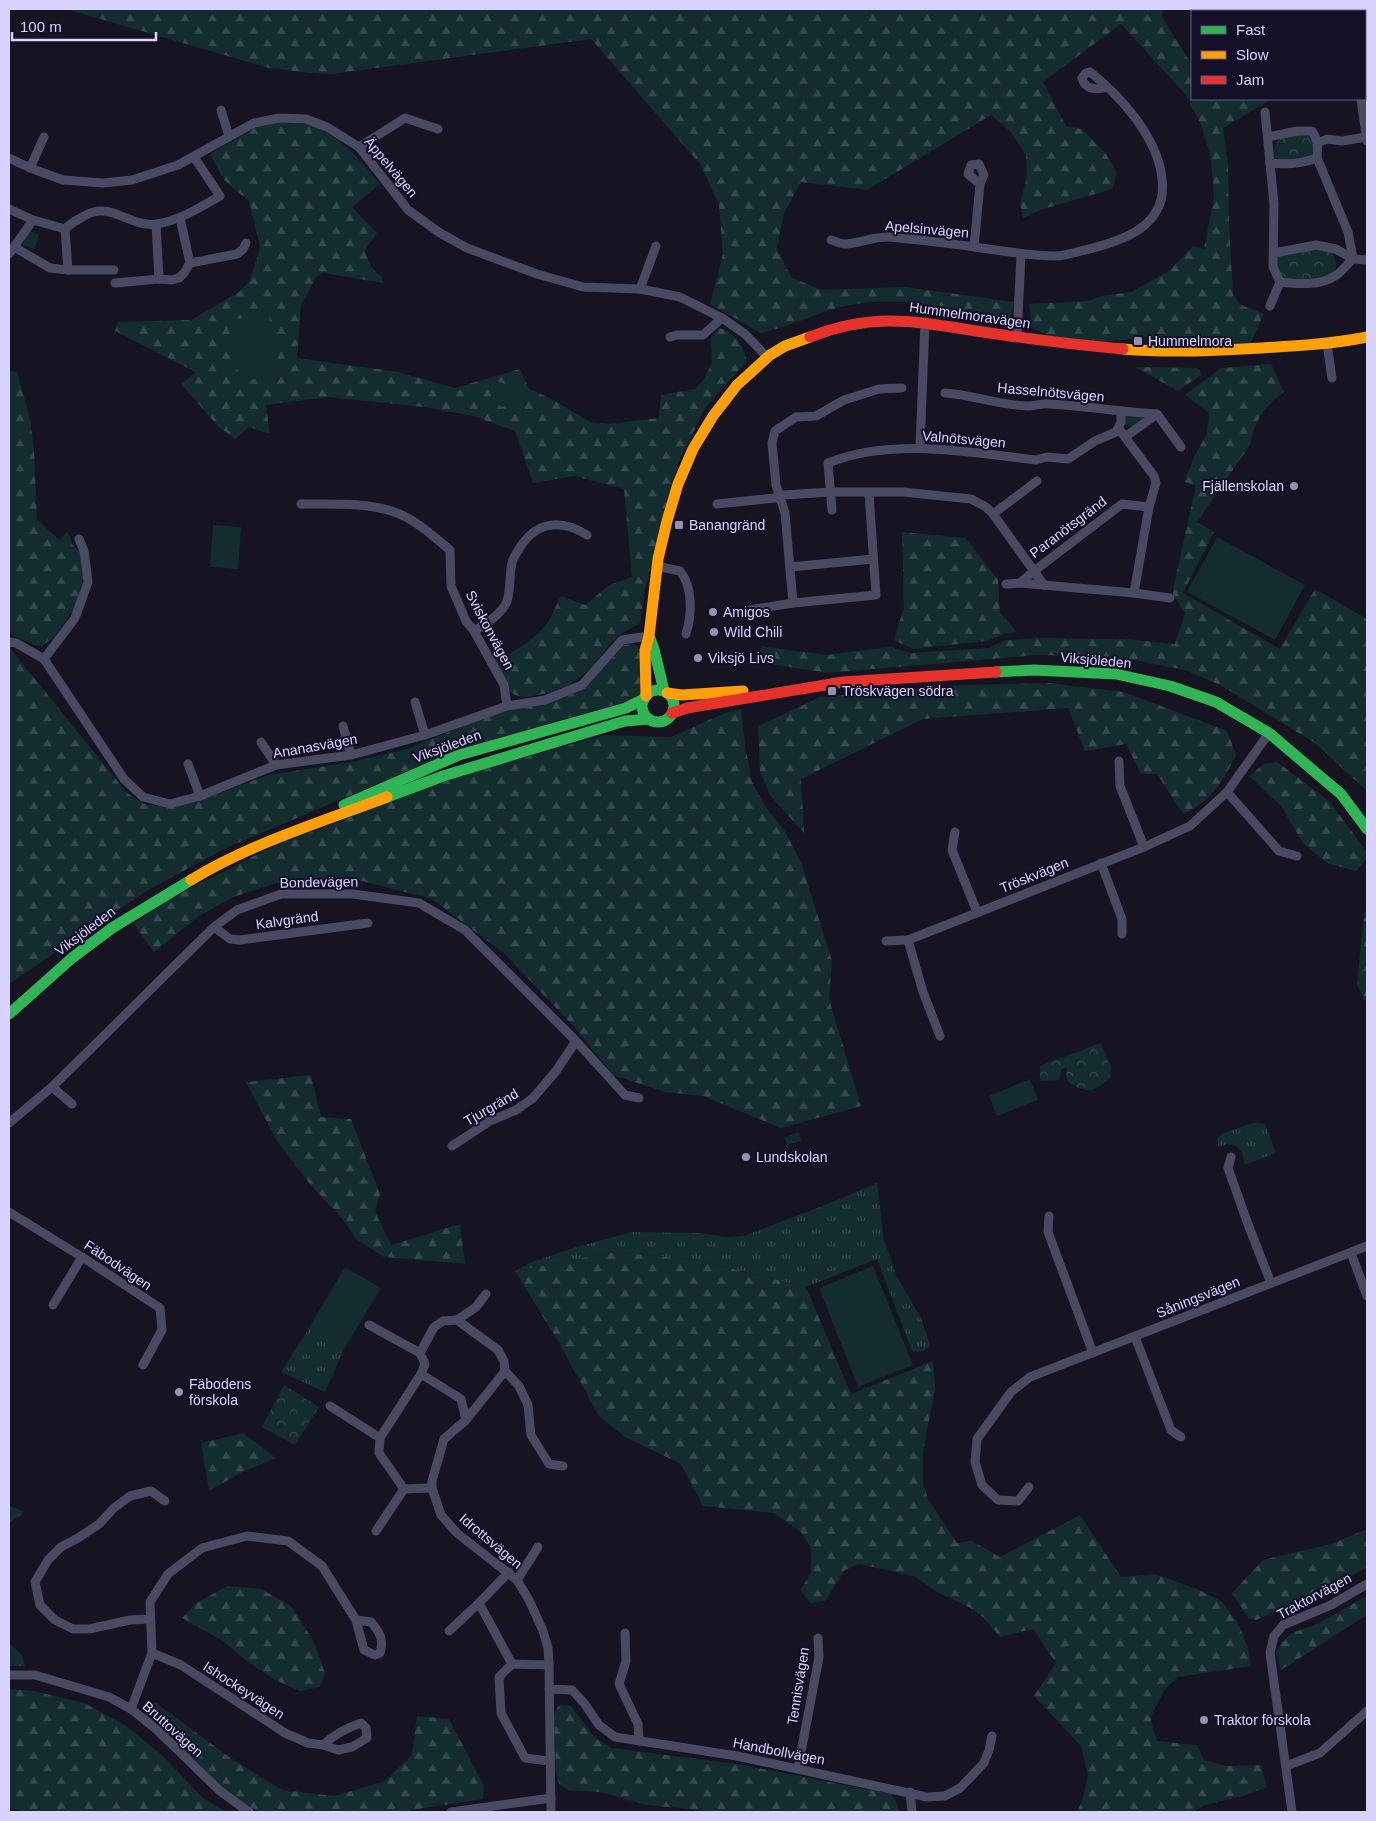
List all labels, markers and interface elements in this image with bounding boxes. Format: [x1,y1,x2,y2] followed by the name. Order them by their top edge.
[12,10,156,42] scale bar
[1191,10,1366,100] legend
[20,18,62,35] text: 100 m
[1236,21,1266,38] text: Fast
[1236,46,1269,63] text: Slow
[1236,71,1264,88] text: Jam
[361,134,421,200] street label: Äppelvägen
[884,217,970,241] street label: Apelsinvägen
[908,299,1032,331] street label: Hummelmoravägen
[1148,333,1232,349] place label: Hummelmora
[1132,335,1144,347] marker: Hummelmora
[997,379,1105,405] street label: Hasselnötsvägen
[922,427,1006,451] street label: Valnötsvägen
[1202,478,1284,494] place label: Fjällenskolan
[1288,480,1300,492] marker: Fjällenskolan
[1027,493,1109,561] street label: Paranötsgränd
[689,517,765,533] place label: Banangränd
[673,519,685,531] marker: Banangränd
[462,588,518,672] street label: Sviskonvägen
[723,604,770,620] place label: Amigos
[707,606,719,618] marker: Amigos
[724,624,782,640] place label: Wild Chili
[708,626,720,638] marker: Wild Chili
[1060,649,1132,671] street label: Viksjöleden
[708,650,774,666] place label: Viksjö Livs
[692,652,704,664] marker: Viksjö Livs
[842,683,954,699] place label: Tröskvägen södra
[826,685,838,697] marker: Tröskvägen södra
[411,726,483,766] street label: Viksjöleden
[271,731,359,761] street label: Ananasvägen
[997,854,1071,896] street label: Tröskvägen
[280,873,358,891] street label: Bondevägen
[52,903,118,959] street label: Viksjöleden
[255,908,319,932] street label: Kalvgränd
[461,1085,521,1129] street label: Tjurgränd
[756,1149,828,1165] place label: Lundskolan
[740,1151,752,1163] marker: Lundskolan
[81,1237,155,1293] street label: Fäbodvägen
[1154,1273,1242,1321] street label: Såningsvägen
[189,1376,251,1408] place label: Fäbodens förskola
[173,1386,185,1398] marker: Fäbodens förskola
[456,1510,526,1572] street label: Idrottsvägen
[1274,1570,1354,1622] street label: Traktorvägen
[784,1646,812,1726] street label: Tennisvägen
[200,1658,288,1722] street label: Ishockeyvägen
[140,1698,206,1760] street label: Bruttovägen
[1214,1712,1311,1728] place label: Traktor förskola
[1198,1714,1210,1726] marker: Traktor förskola
[732,1734,826,1768] street label: Handbollvägen

